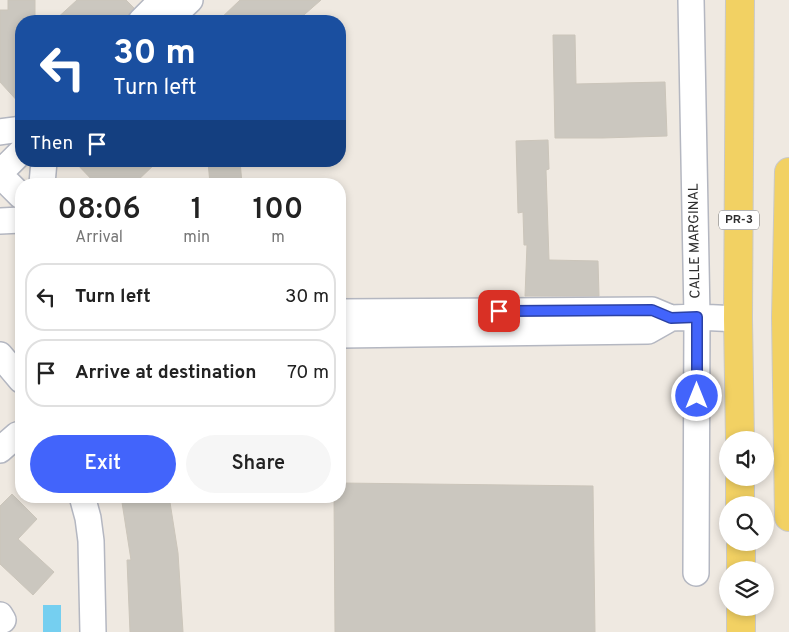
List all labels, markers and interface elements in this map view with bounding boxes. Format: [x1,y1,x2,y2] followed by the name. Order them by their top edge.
[113,32,196,76] text: 30 m
[30,35,95,100] icon: left
[113,75,196,102] text: Turn left
[83,130,111,158] icon: arrive
[30,132,73,156] text: Then
[685,183,705,299] street label: CALLE MARGINAL
[58,192,141,229] text: 08:06
[191,192,203,229] text: 1
[253,192,303,229] text: 100
[719,210,759,230] road number: PR-3
[75,228,123,248] text: Arrival
[183,228,210,248] text: min
[271,228,285,248] text: m
[32,283,60,311] icon: left
[75,285,151,309] text: Turn left
[285,285,329,309] text: 30 m
[478,290,520,332] pin
[485,297,513,325] icon: arrive
[32,359,60,387] icon: arrive
[75,361,256,385] text: Arrive at destination
[287,361,329,385] text: 70 m
[670,369,722,421] position arrow
[719,431,774,616] map controls
[719,431,774,486] button: sound
[30,435,176,493] button: Exit
[186,435,331,493] button: Share
[719,496,774,551] button: search
[719,561,774,616] button: layers

